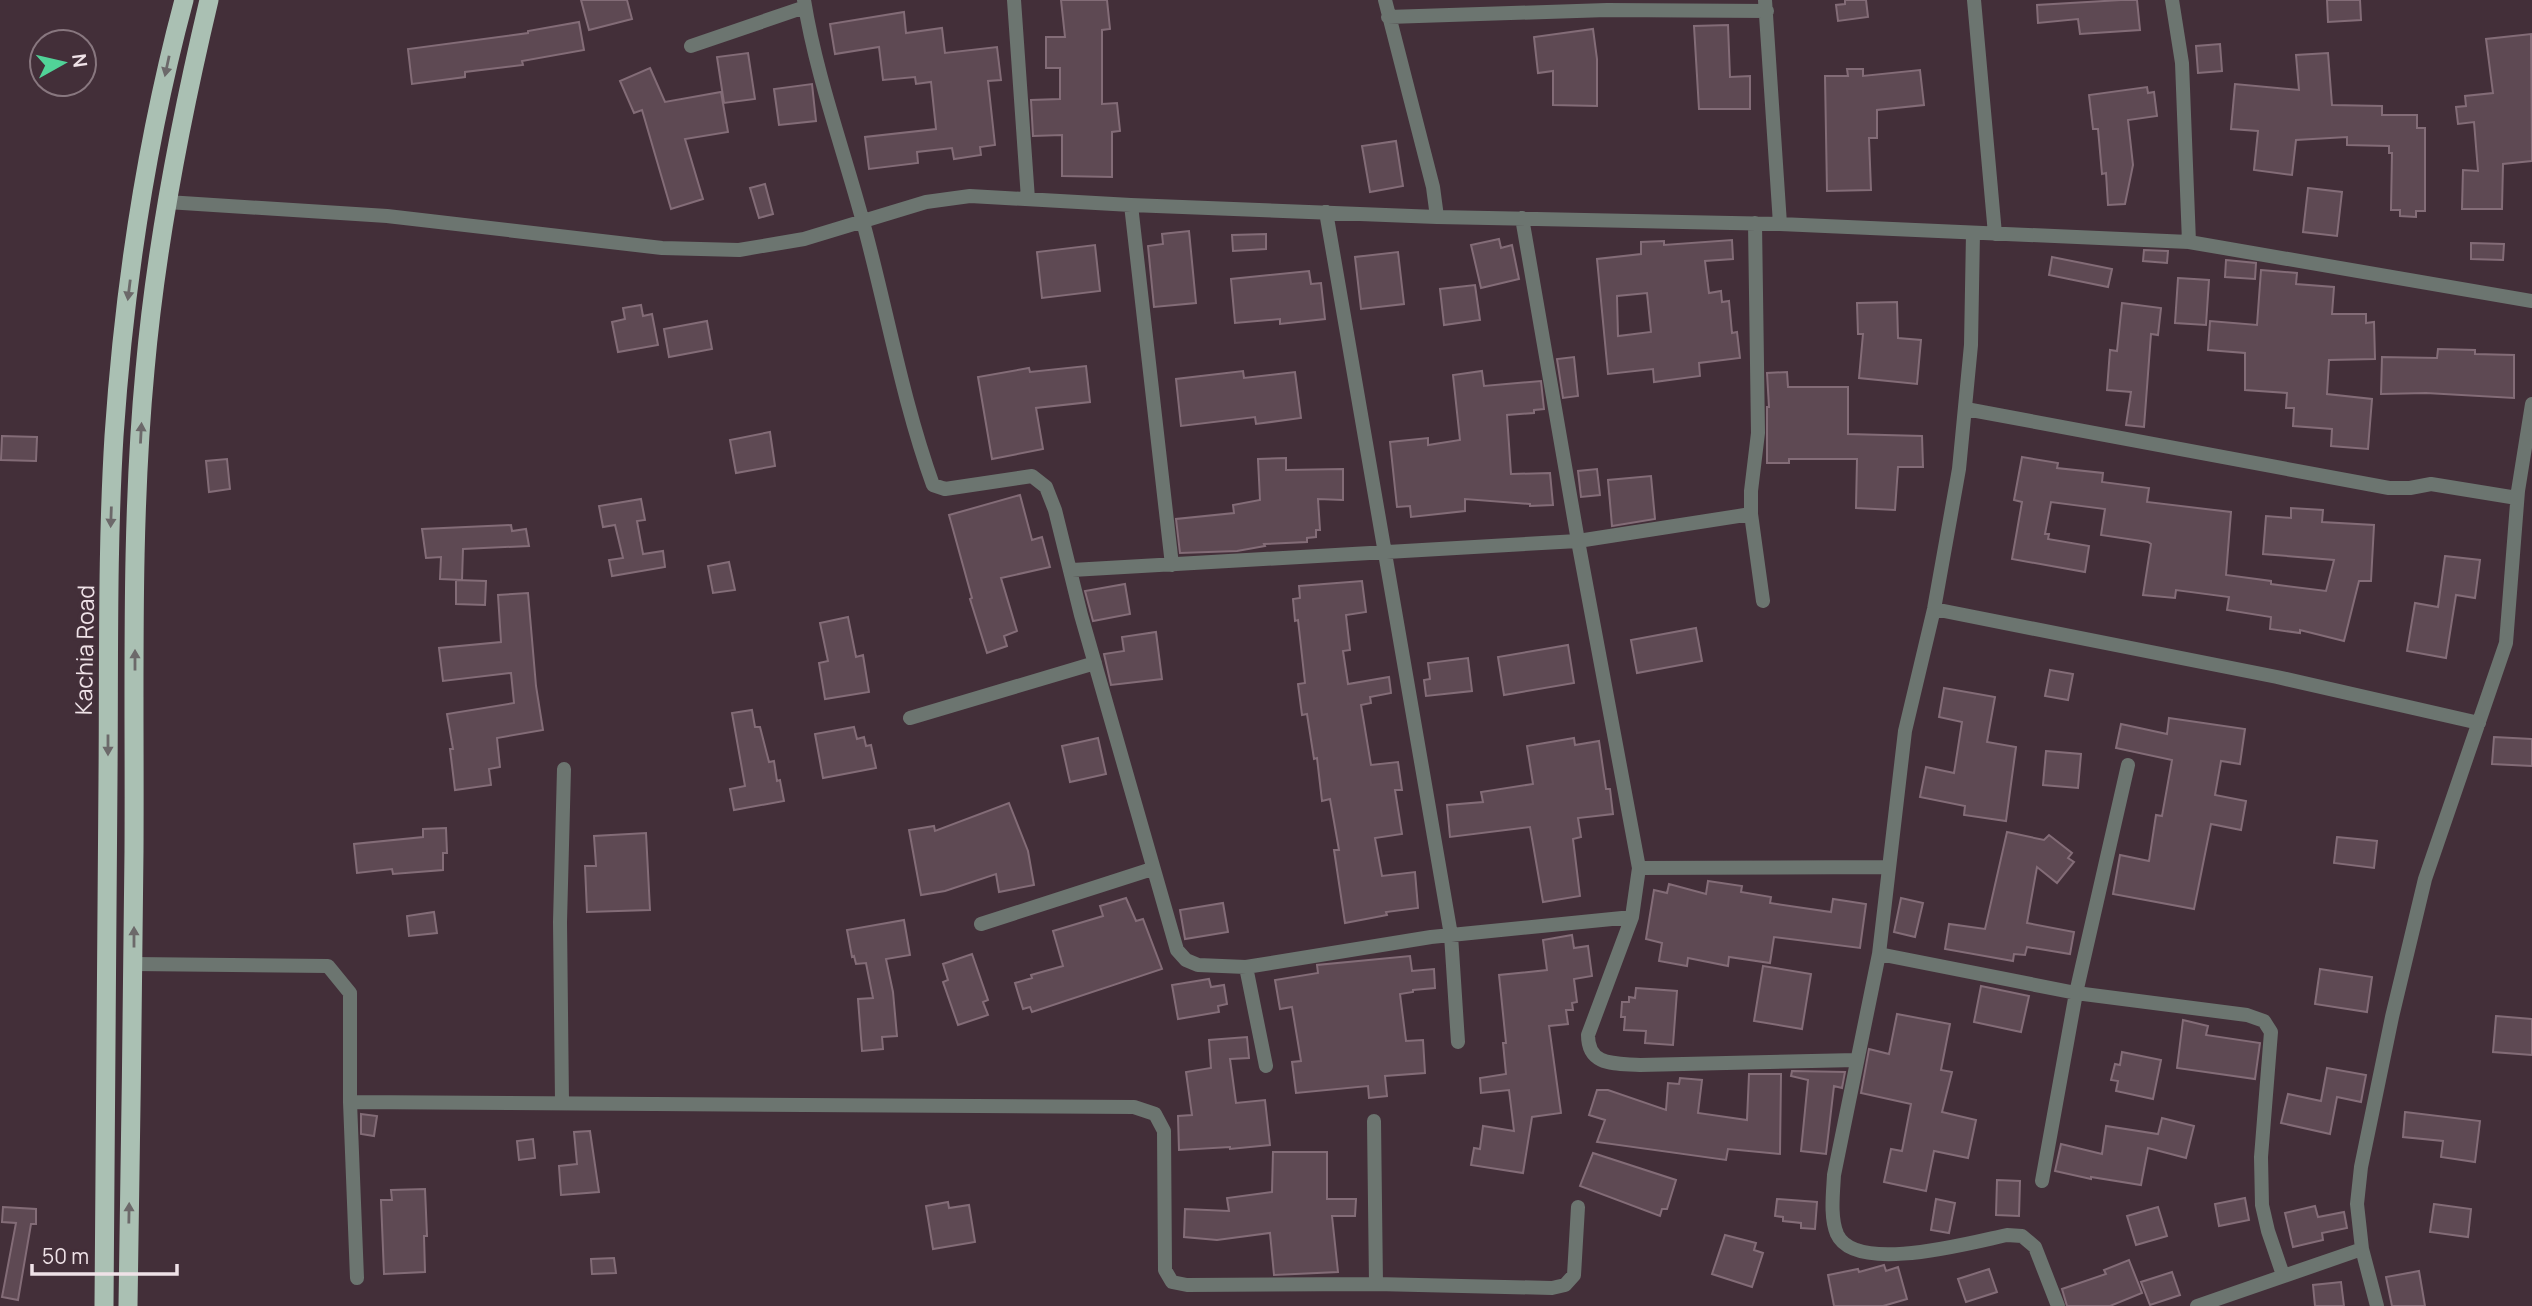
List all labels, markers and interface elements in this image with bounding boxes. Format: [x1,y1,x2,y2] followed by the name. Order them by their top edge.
[28,28,98,98] north arrow
[66,52,94,69] text: N
[162,55,173,77] one-way arrow
[124,280,135,302] one-way arrow
[136,422,147,444] one-way arrow
[106,506,117,528] one-way arrow
[67,585,101,715] street label: Kachia Road
[129,649,141,671] one-way arrow
[103,734,114,756] one-way arrow
[128,926,140,948] one-way arrow
[123,1202,135,1224] one-way arrow
[32,1232,177,1276] scale bar
[42,1242,89,1270] text: 50 m

